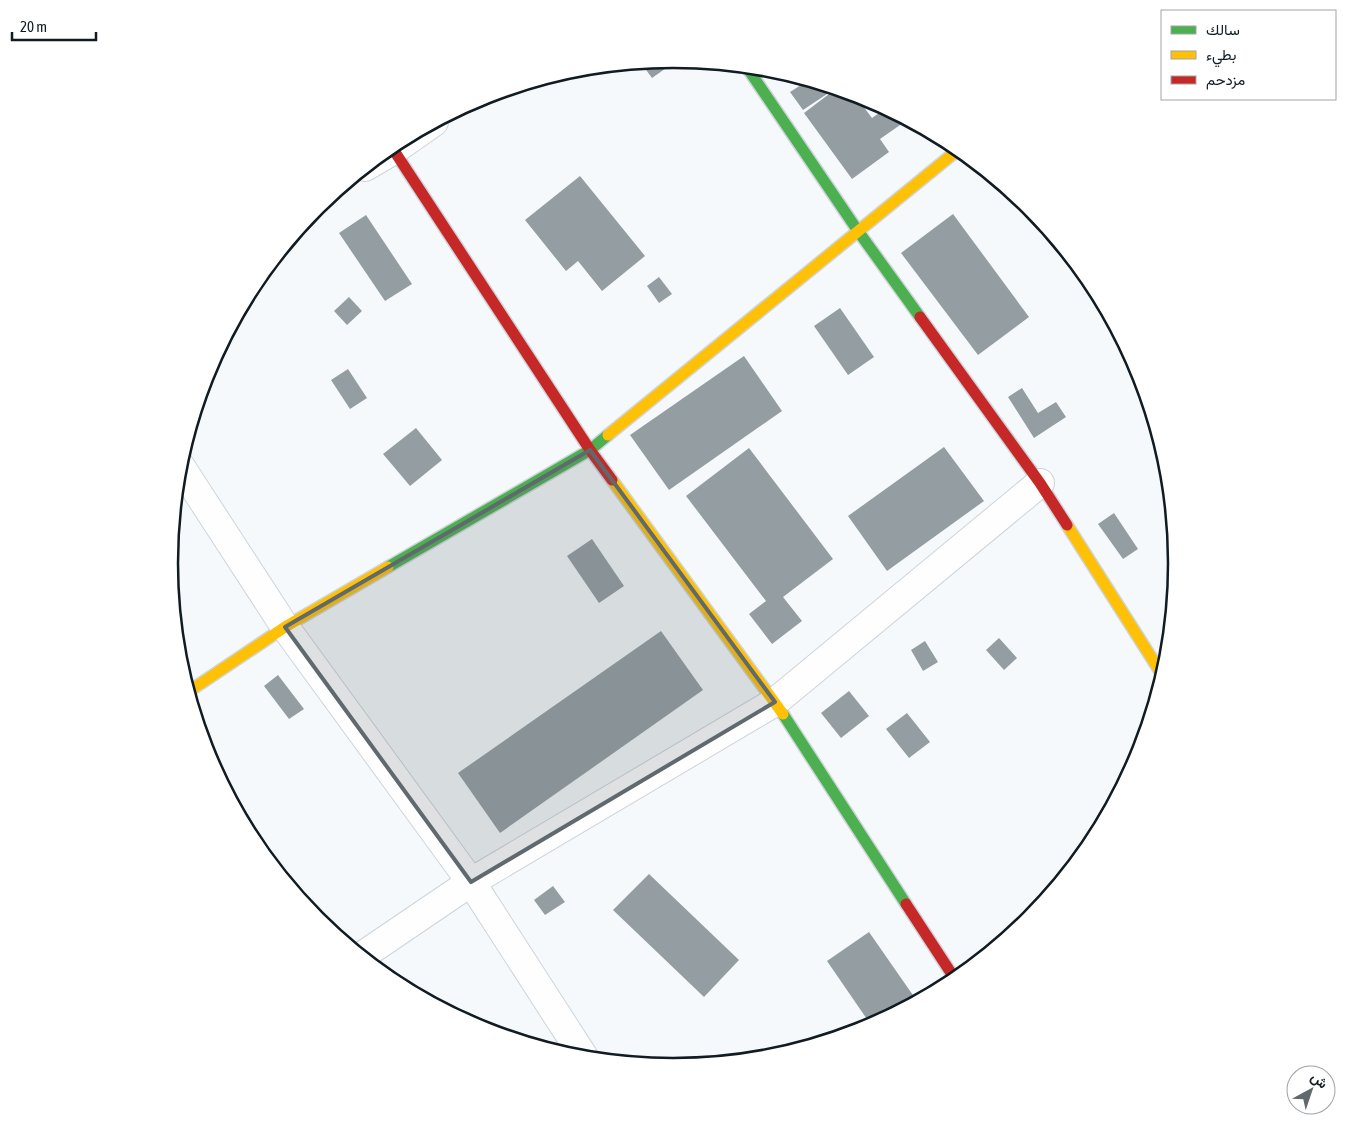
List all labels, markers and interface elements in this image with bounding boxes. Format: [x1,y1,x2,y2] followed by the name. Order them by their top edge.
[12,10,96,42] scale bar
[1161,10,1336,100] legend
[20,18,47,35] text: 20 m
[1206,21,1240,38] text: سالك
[1206,46,1236,68] text: بطيء
[1206,71,1245,90] text: مزدحم
[1286,1065,1336,1115] north arrow
[1307,1069,1331,1092] text: ش

